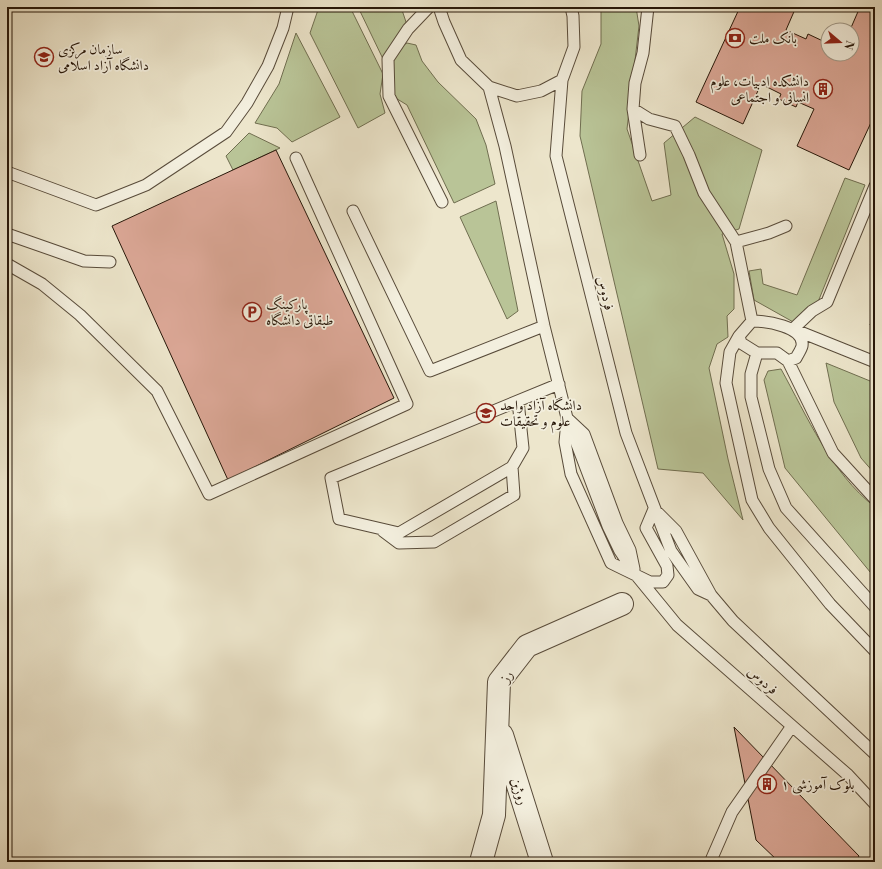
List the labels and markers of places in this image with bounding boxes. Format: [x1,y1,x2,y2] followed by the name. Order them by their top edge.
[724,27,746,49] bank icon: بانک ملت
[749,30,797,48] place label: بانک ملت
[58,41,149,75] place label: سازمان مرکزی دانشگاه آزاد اسلامی
[33,46,55,68] school or university icon: سازمان مرکزی دانشگاه آزاد اسلامی
[710,73,809,107] place label: دانشکده ادبیات، علوم انسانی و اجتماعی
[812,78,834,100] building icon: دانشکده ادبیات، علوم انسانی و اجتماعی
[266,295,334,330] place label: پارکینگ طبقاتی دانشگاه
[241,301,263,323] parking icon: پارکینگ طبقاتی دانشگاه
[500,396,582,434] place label: دانشگاه آزاد واحد علوم و تحقیقات
[475,402,497,424] school or university icon: دانشگاه آزاد واحد علوم و تحقیقات
[756,773,778,795] building icon: بلوک آموزشی ۱
[781,776,855,794] place label: بلوک آموزشی ۱

